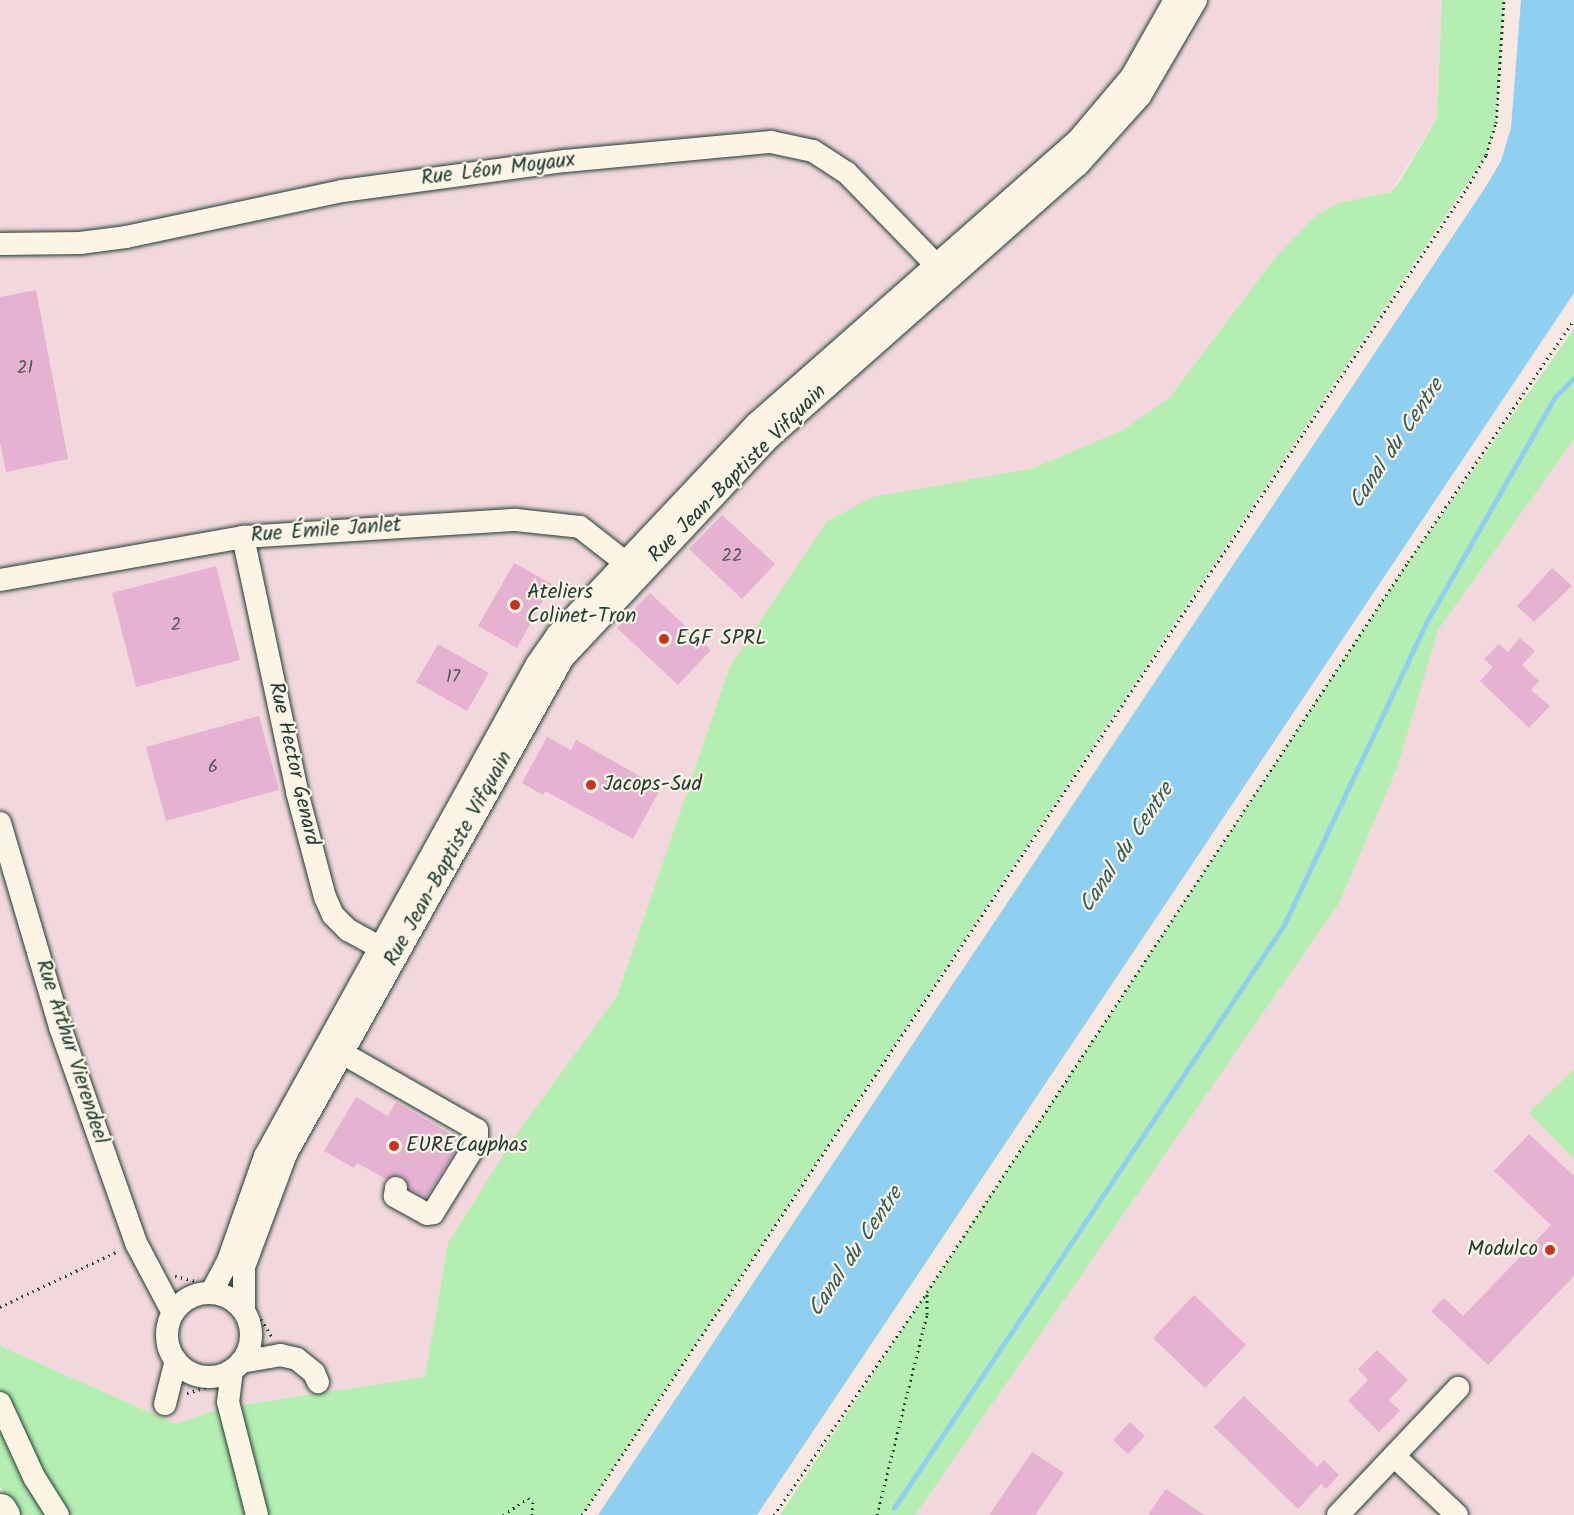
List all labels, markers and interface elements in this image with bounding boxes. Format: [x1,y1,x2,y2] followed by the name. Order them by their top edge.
[420,148,576,192] street label: Rue Léon Moyaux
[17,358,33,380] house number: 21
[1344,374,1450,514] water label: Canal du Centre
[644,380,832,568] street label: Rue Jean-Baptiste Vifquain
[250,513,402,549] street label: Rue Émile Janlet
[722,546,742,568] house number: 22
[527,580,637,630] place label: Ateliers Colinet-Tron
[508,598,522,612] marker: Ateliers Colinet-Tron
[171,615,181,637] house number: 2
[676,626,767,652] place label: EGF SPRL
[657,632,671,646] marker: EGF SPRL
[446,667,460,689] house number: 17
[262,680,324,848] street label: Rue Hector Genard
[379,747,519,971] street label: Rue Jean-Baptiste Vifquain
[208,757,218,779] house number: 6
[603,772,702,798] place label: Jacops-Sud
[584,778,598,792] marker: Jacops-Sud
[1074,778,1180,918] water label: Canal du Centre
[29,957,113,1147] street label: Rue Arthur Vierendeel
[406,1133,528,1159] place label: EURECayphas
[387,1139,401,1153] marker: EURECayphas
[803,1182,909,1322] water label: Canal du Centre
[1467,1237,1538,1263] place label: Modulco
[1543,1243,1557,1257] marker: Modulco

